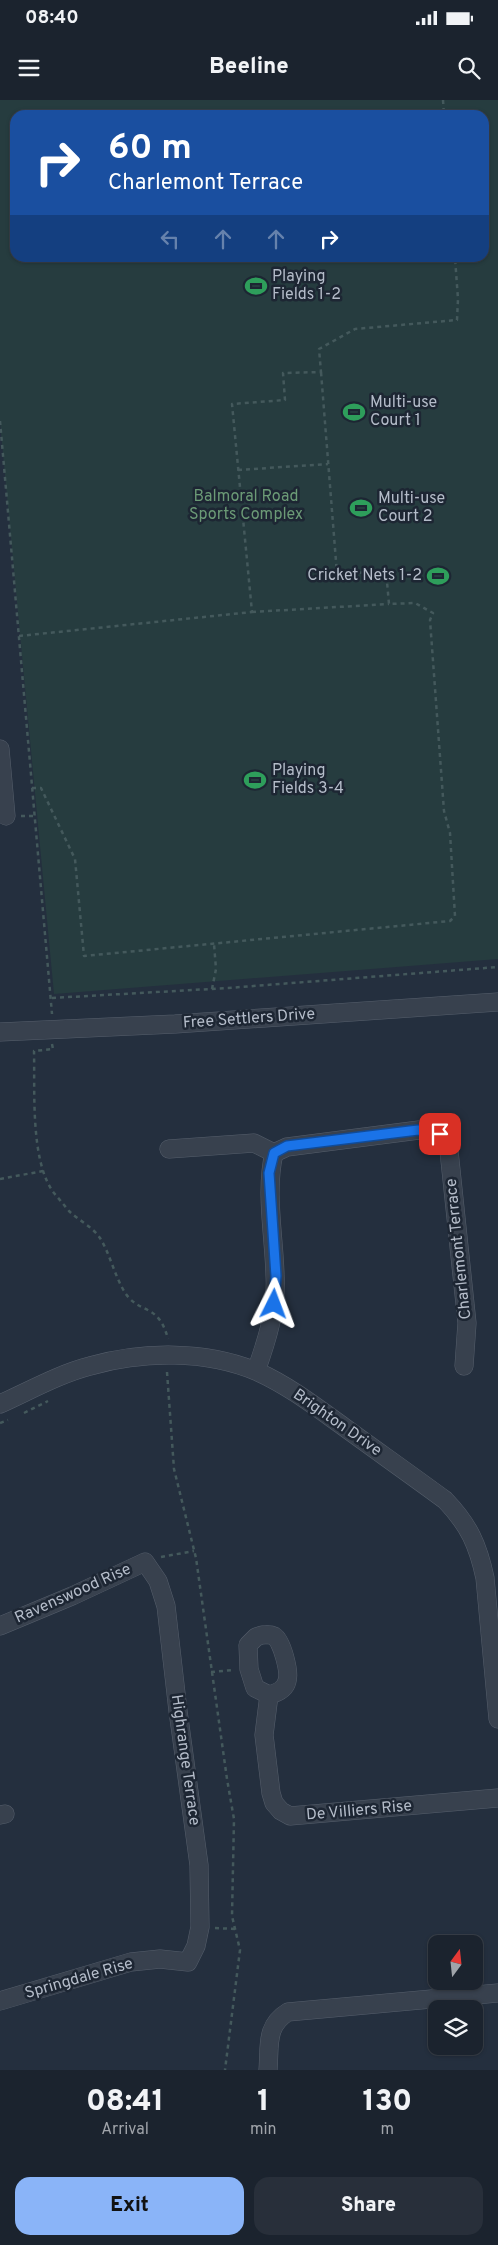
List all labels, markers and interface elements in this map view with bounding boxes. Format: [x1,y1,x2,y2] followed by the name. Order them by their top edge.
[25,6,79,30] text: 08:40
[15,54,43,82] icon: menu
[209,54,289,81] text: Beeline
[455,54,483,82] icon: search
[108,127,192,171] text: 60 m
[25,130,90,195] icon: right
[108,170,303,197] text: Charlemont Terrace
[156,225,184,253] icon: left
[209,225,237,253] icon: ahead
[262,225,290,253] icon: ahead
[315,225,343,253] icon: right
[272,267,341,305] place label: Playing Fields 1-2
[243,273,269,299] sports icon: Playing Fields 1-2
[370,393,437,431] place label: Multi-use Court 1
[341,399,367,425] sports icon: Multi-use Court 1
[189,487,303,525] park label: Balmoral Road Sports Complex
[378,489,445,527] place label: Multi-use Court 2
[348,495,374,521] sports icon: Multi-use Court 2
[425,563,451,589] sports icon: Cricket Nets 1-2
[307,566,422,586] place label: Cricket Nets 1-2
[272,761,344,799] place label: Playing Fields 3-4
[242,767,268,793] sports icon: Playing Fields 3-4
[182,1004,316,1034] street label: Free Settlers Drive
[419,1113,461,1155] pin
[426,1120,454,1148] icon: arrive
[442,1177,476,1321] street label: Charlemont Terrace
[247,1277,299,1329] position arrow
[289,1385,385,1461] street label: Brighton Drive
[12,1559,134,1629] street label: Ravenswood Rise
[166,1693,204,1827] street label: Highrange Terrace
[305,1796,413,1826] street label: De Villiers Rise
[428,1935,482,1990] north arrow
[428,1935,483,2055] map controls
[23,1954,135,2004] street label: Springdale Rise
[428,2000,483,2055] button: layers
[86,2084,164,2121] text: 08:41
[257,2084,269,2121] text: 1
[362,2084,412,2121] text: 130
[101,2120,149,2140] text: Arrival
[250,2120,277,2140] text: min
[381,2120,394,2140] text: m
[15,2177,244,2235] button: Exit
[254,2177,483,2235] button: Share

